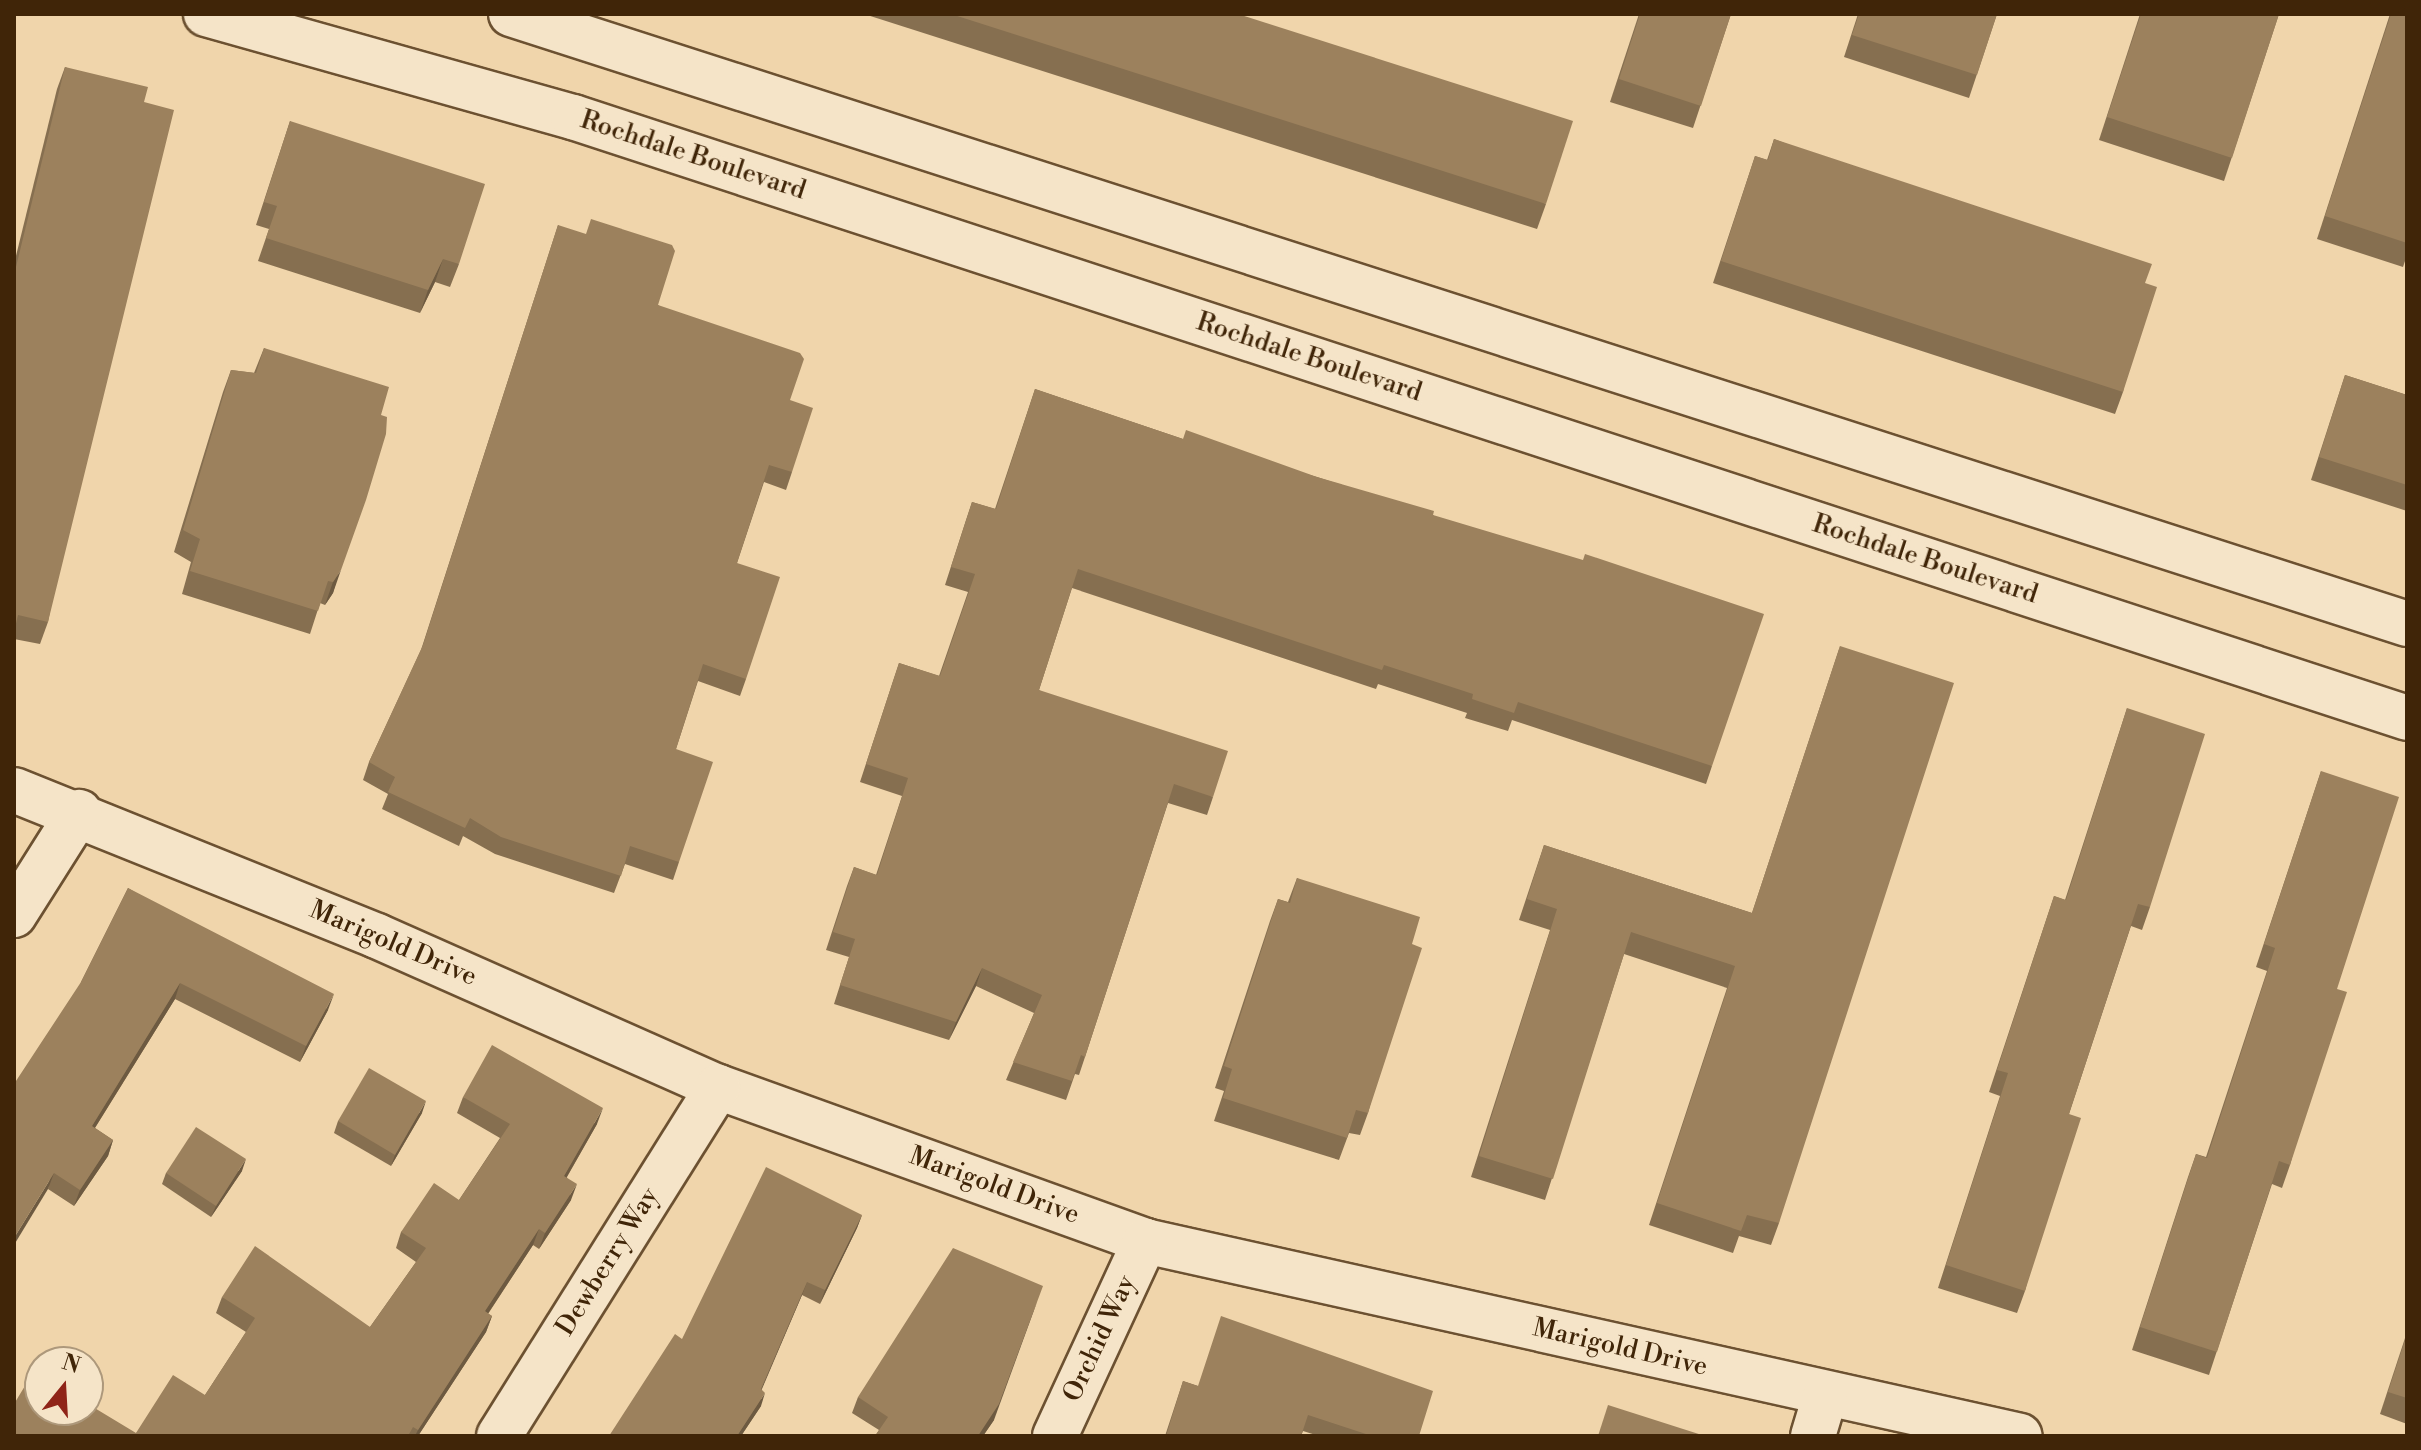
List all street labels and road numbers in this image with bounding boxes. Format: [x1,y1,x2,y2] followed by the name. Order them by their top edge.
[576,105,810,207] street label: Rochdale Boulevard
[1192,307,1426,409] street label: Rochdale Boulevard
[1808,509,2042,611] street label: Rochdale Boulevard
[305,895,481,993] street label: Marigold Drive
[905,1141,1083,1231] street label: Marigold Drive
[550,1182,666,1342] street label: Dewberry Way
[1057,1271,1143,1407] street label: Orchid Way
[1529,1313,1711,1383] street label: Marigold Drive

